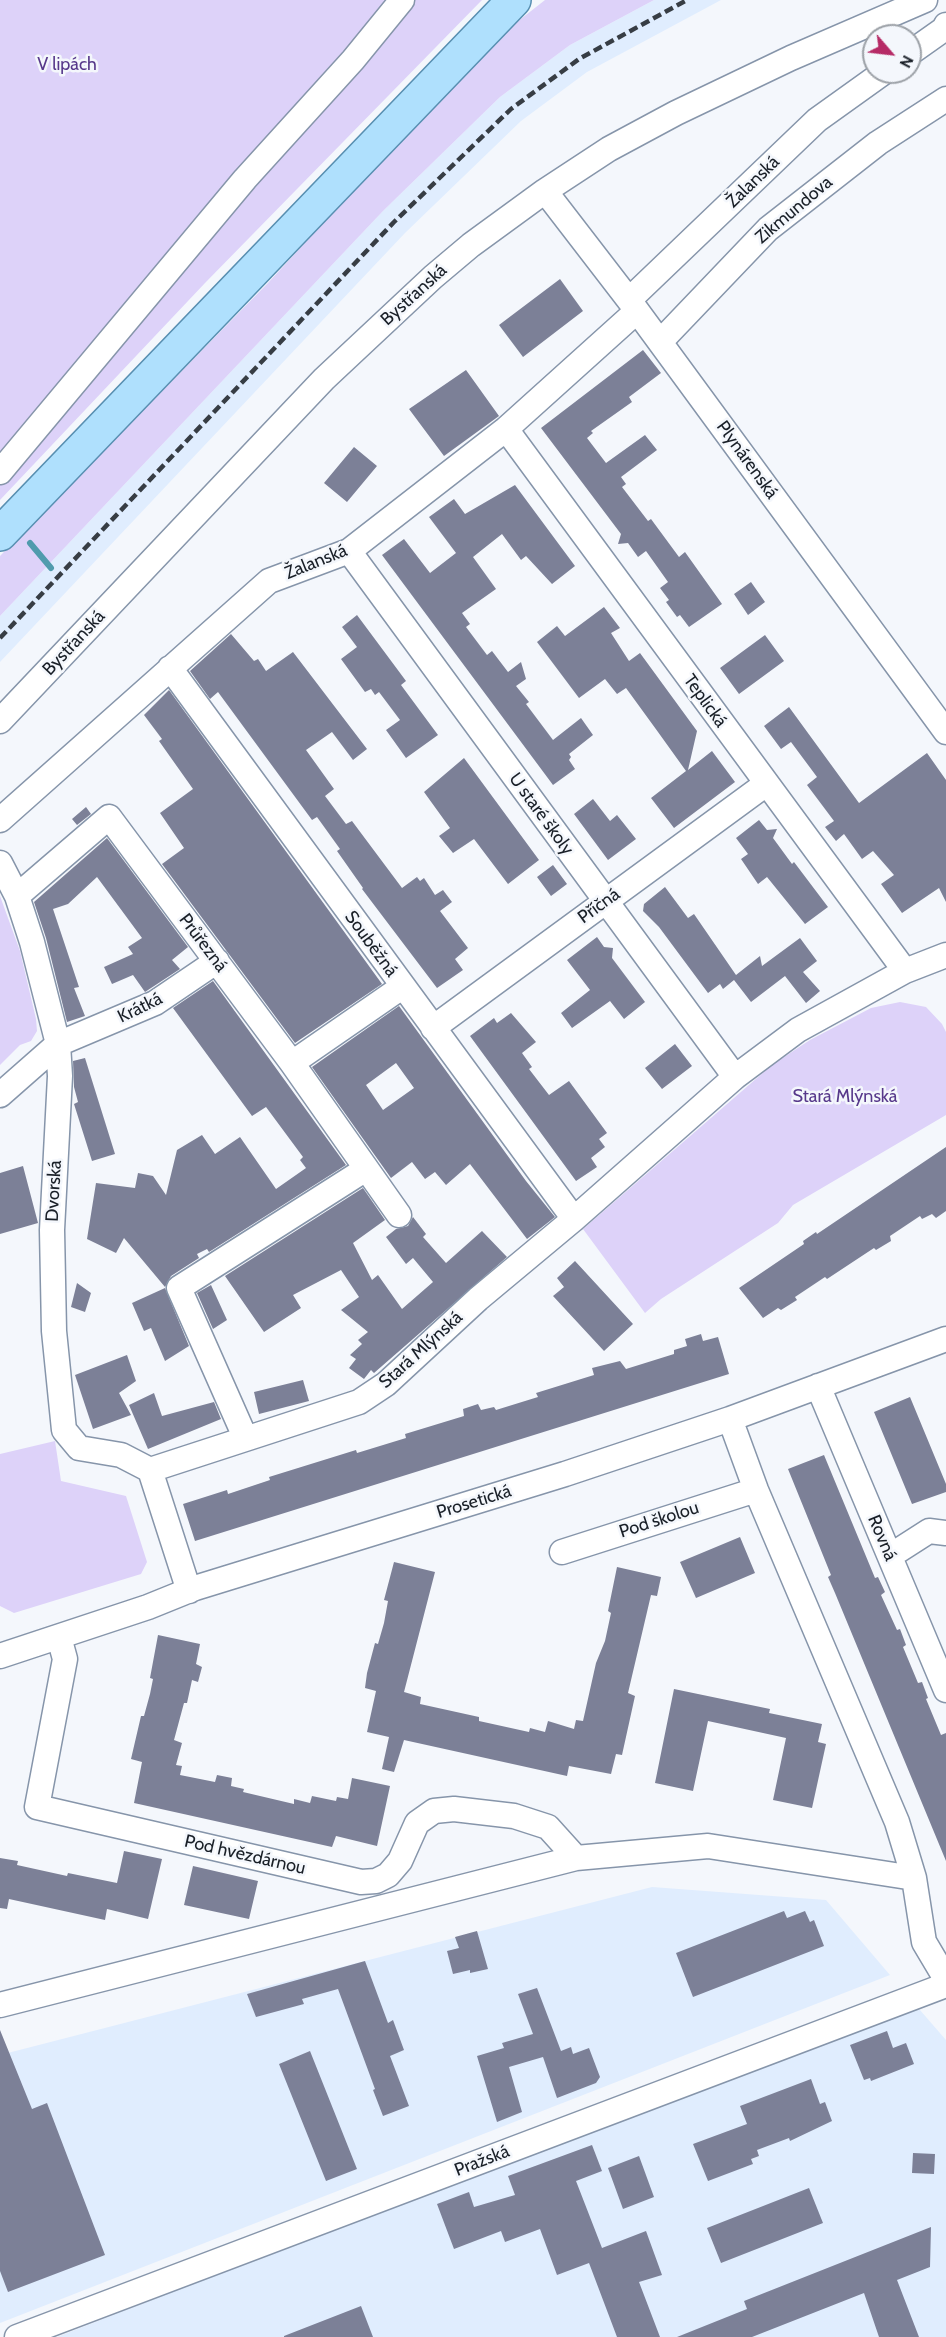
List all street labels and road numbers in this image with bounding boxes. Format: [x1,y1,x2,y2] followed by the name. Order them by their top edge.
[722,152,784,212] street label: Žalanská
[751,171,837,249] street label: Zikmundova
[377,260,451,330] street label: Bystřanská
[712,417,782,503] street label: Plynárenská
[282,540,350,584] street label: Žalanská
[38,606,110,680] street label: Bystřanská
[679,670,731,732] street label: Teplická
[504,769,578,859] street label: U staré školy
[574,884,624,928] street label: Příčná
[340,907,402,981] street label: Souběžná
[174,910,232,976] street label: Průřezná
[114,988,166,1028] street label: Krátká
[42,1160,66,1222] street label: Dvorská
[375,1307,467,1393] street label: Stará Mlýnská
[434,1480,514,1524] street label: Prosetická
[616,1497,702,1543] street label: Pod školou
[863,1512,901,1564] street label: Rovná
[182,1831,308,1879] street label: Pod hvězdárnou
[452,2141,512,2181] street label: Pražská

